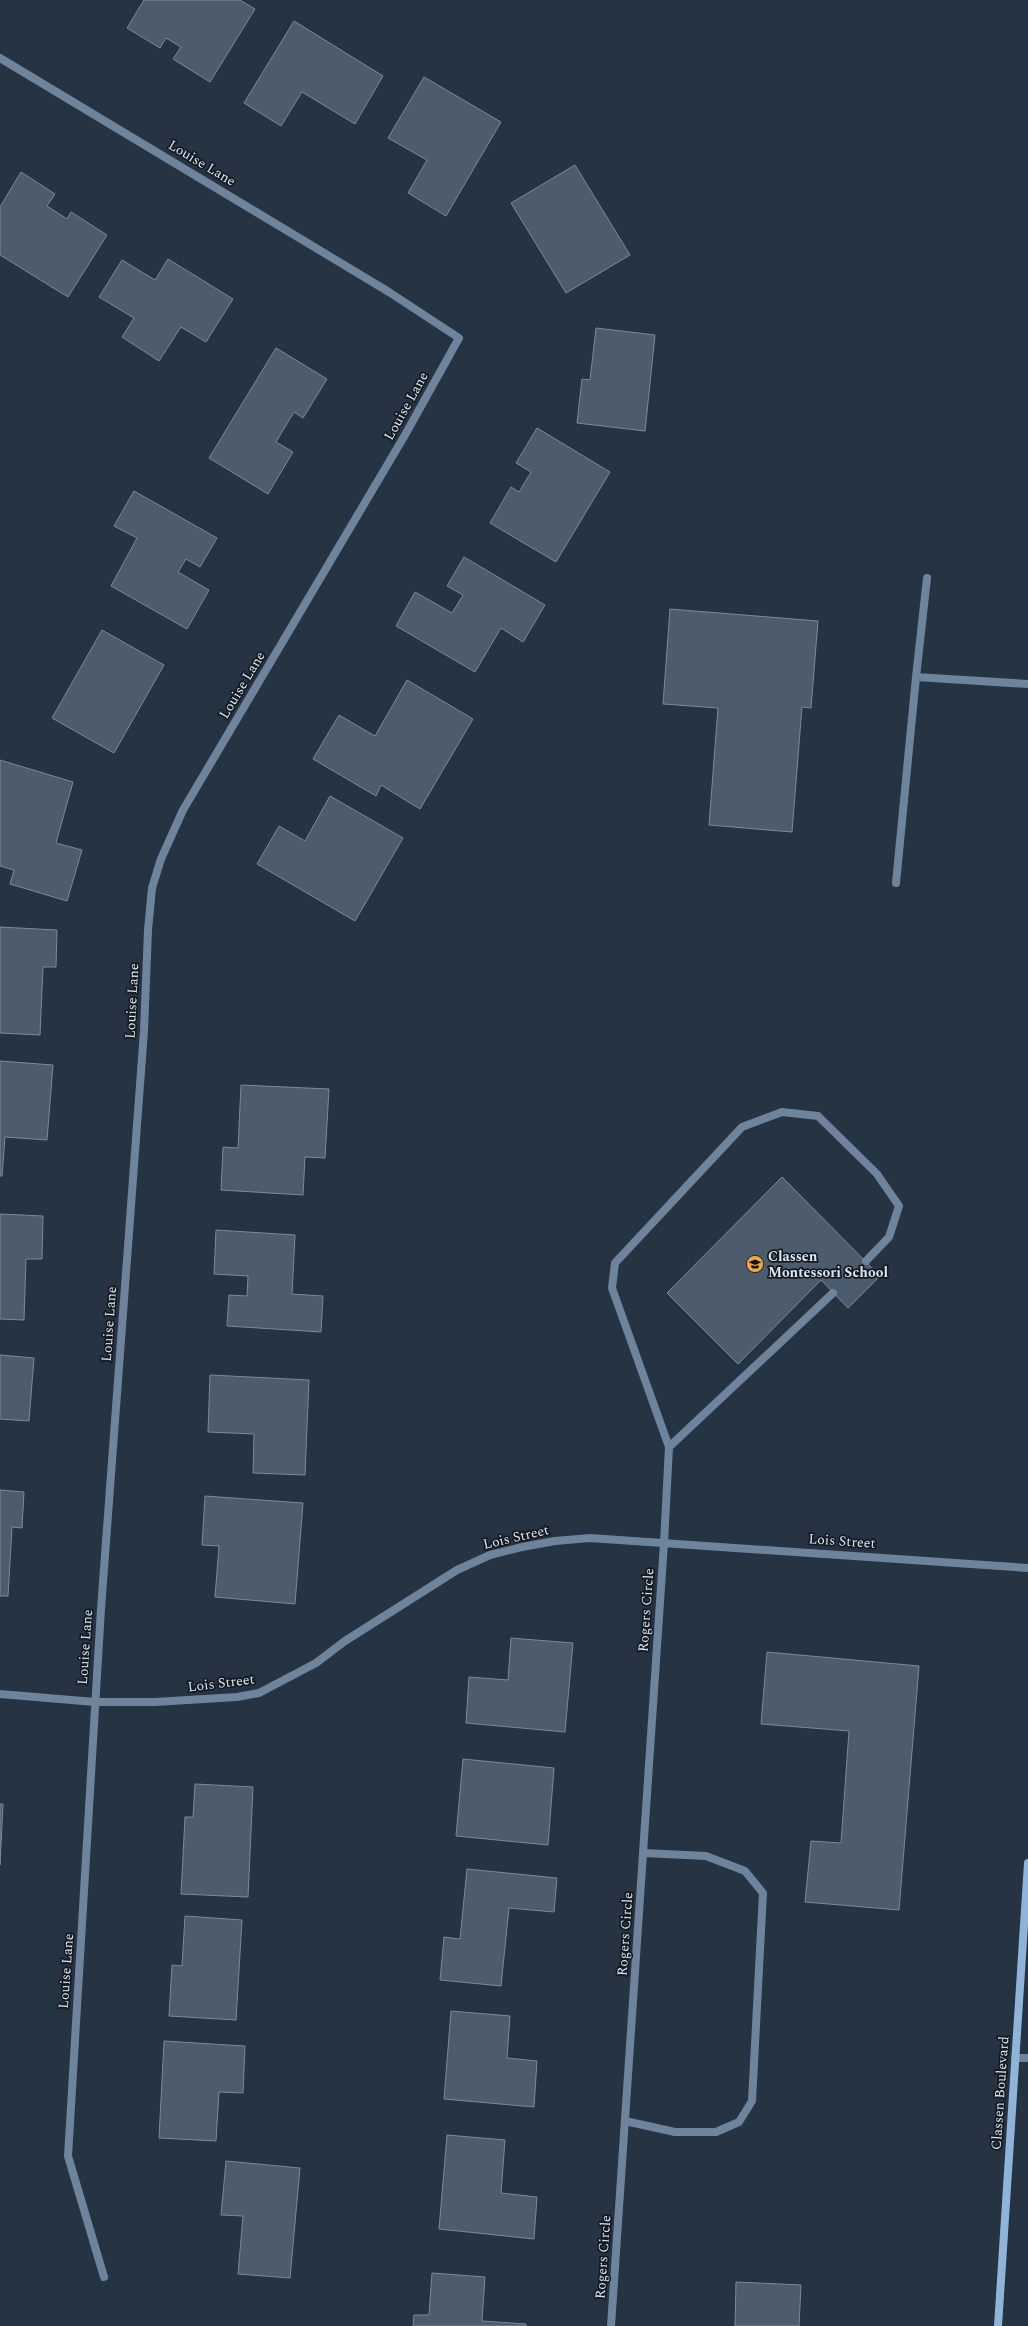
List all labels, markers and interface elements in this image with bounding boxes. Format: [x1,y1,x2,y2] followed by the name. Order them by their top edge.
[164,135,240,192] street label: Louise Lane
[378,368,434,444] street label: Louise Lane
[214,647,271,723] street label: Louise Lane
[120,962,144,1039] street label: Louise Lane
[768,1246,888,1283] place label: Classen Montessori School
[745,1254,765,1274] school or university icon: Classen Montessori School
[96,1285,122,1362] street label: Louise Lane
[481,1519,551,1555] street label: Lois Street
[808,1528,876,1554] street label: Lois Street
[633,1567,659,1653] street label: Rogers Circle
[72,1608,98,1685] street label: Louise Lane
[186,1668,256,1698] street label: Lois Street
[612,1891,638,1977] street label: Rogers Circle
[53,1932,79,2009] street label: Louise Lane
[986,2035,1014,2151] street label: Classen Boulevard
[590,2214,616,2300] street label: Rogers Circle

